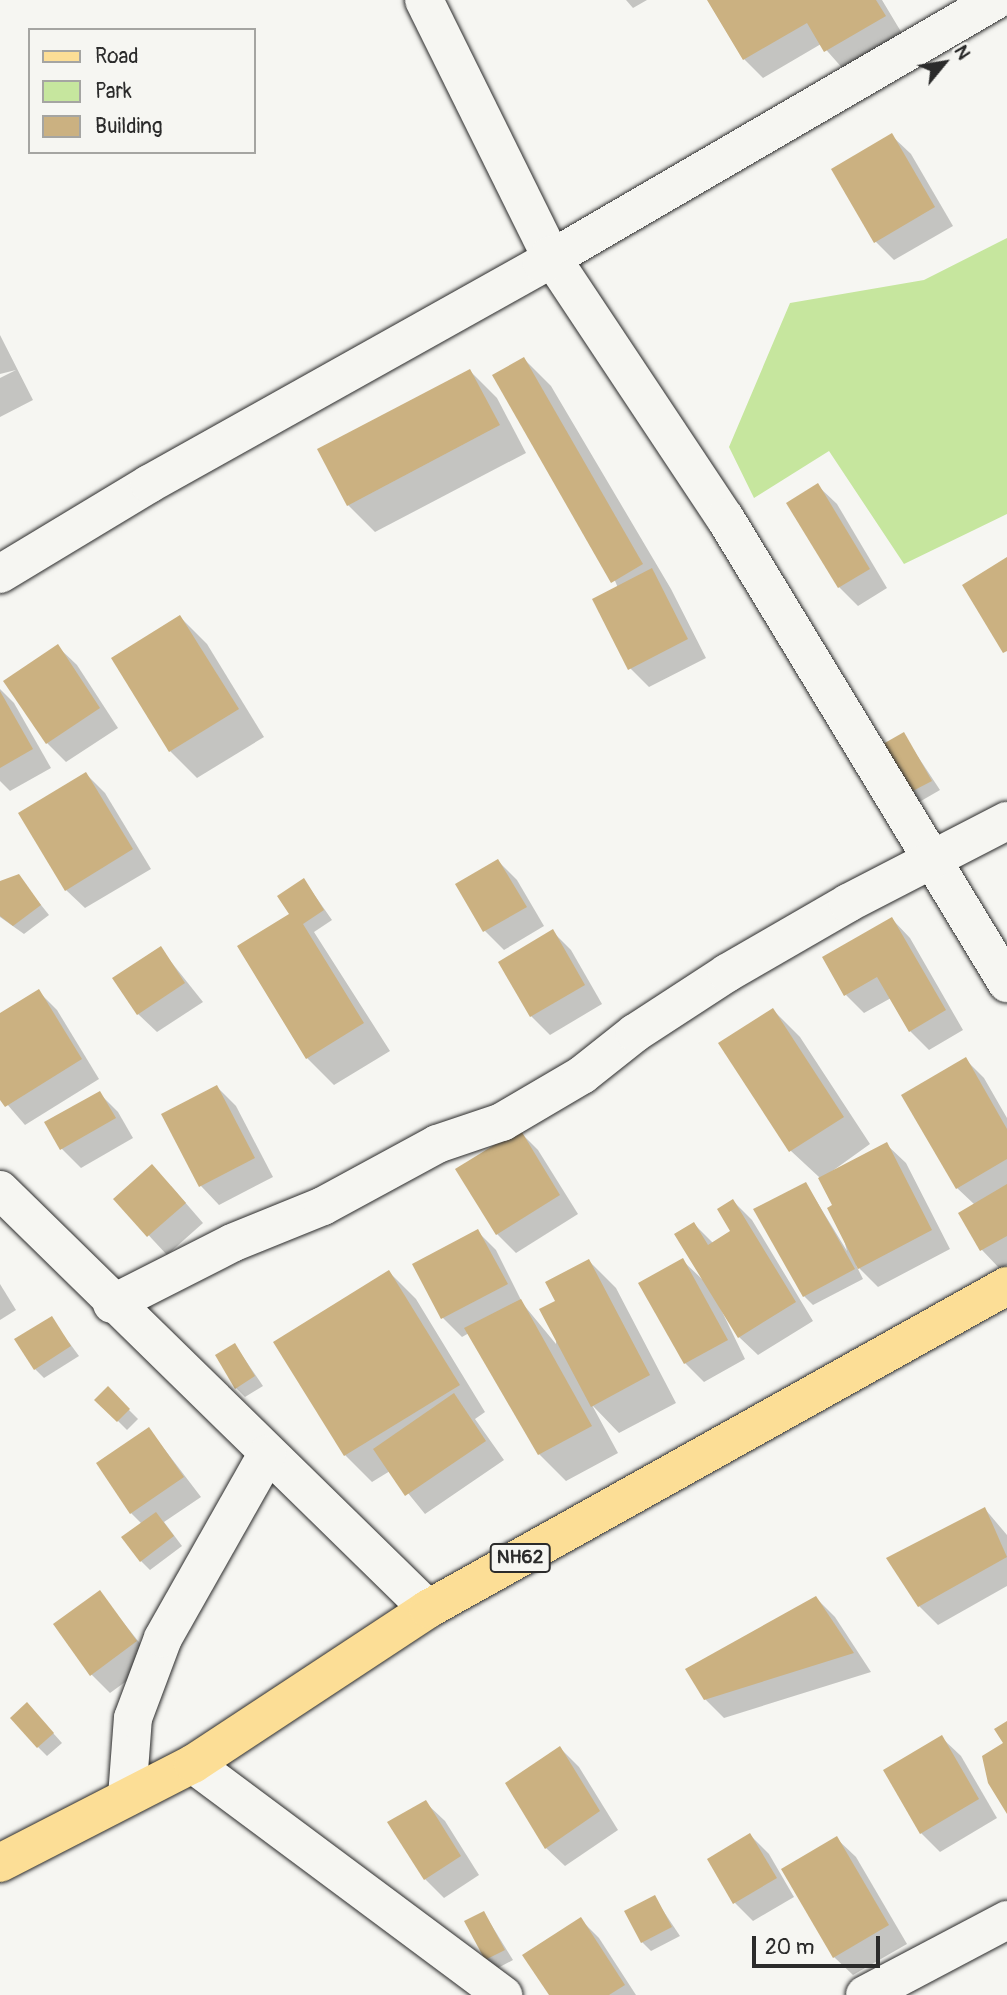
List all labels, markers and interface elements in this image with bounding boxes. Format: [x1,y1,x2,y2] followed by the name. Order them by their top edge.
[28,28,256,154] legend
[909,28,979,98] north arrow
[949,41,976,64] text: N
[95,43,139,70] text: Road
[95,78,132,105] text: Park
[95,113,162,140] text: Building
[489,1542,552,1574] road number: NH62
[755,1922,883,1966] scale bar
[765,1934,814,1961] text: 20 m

